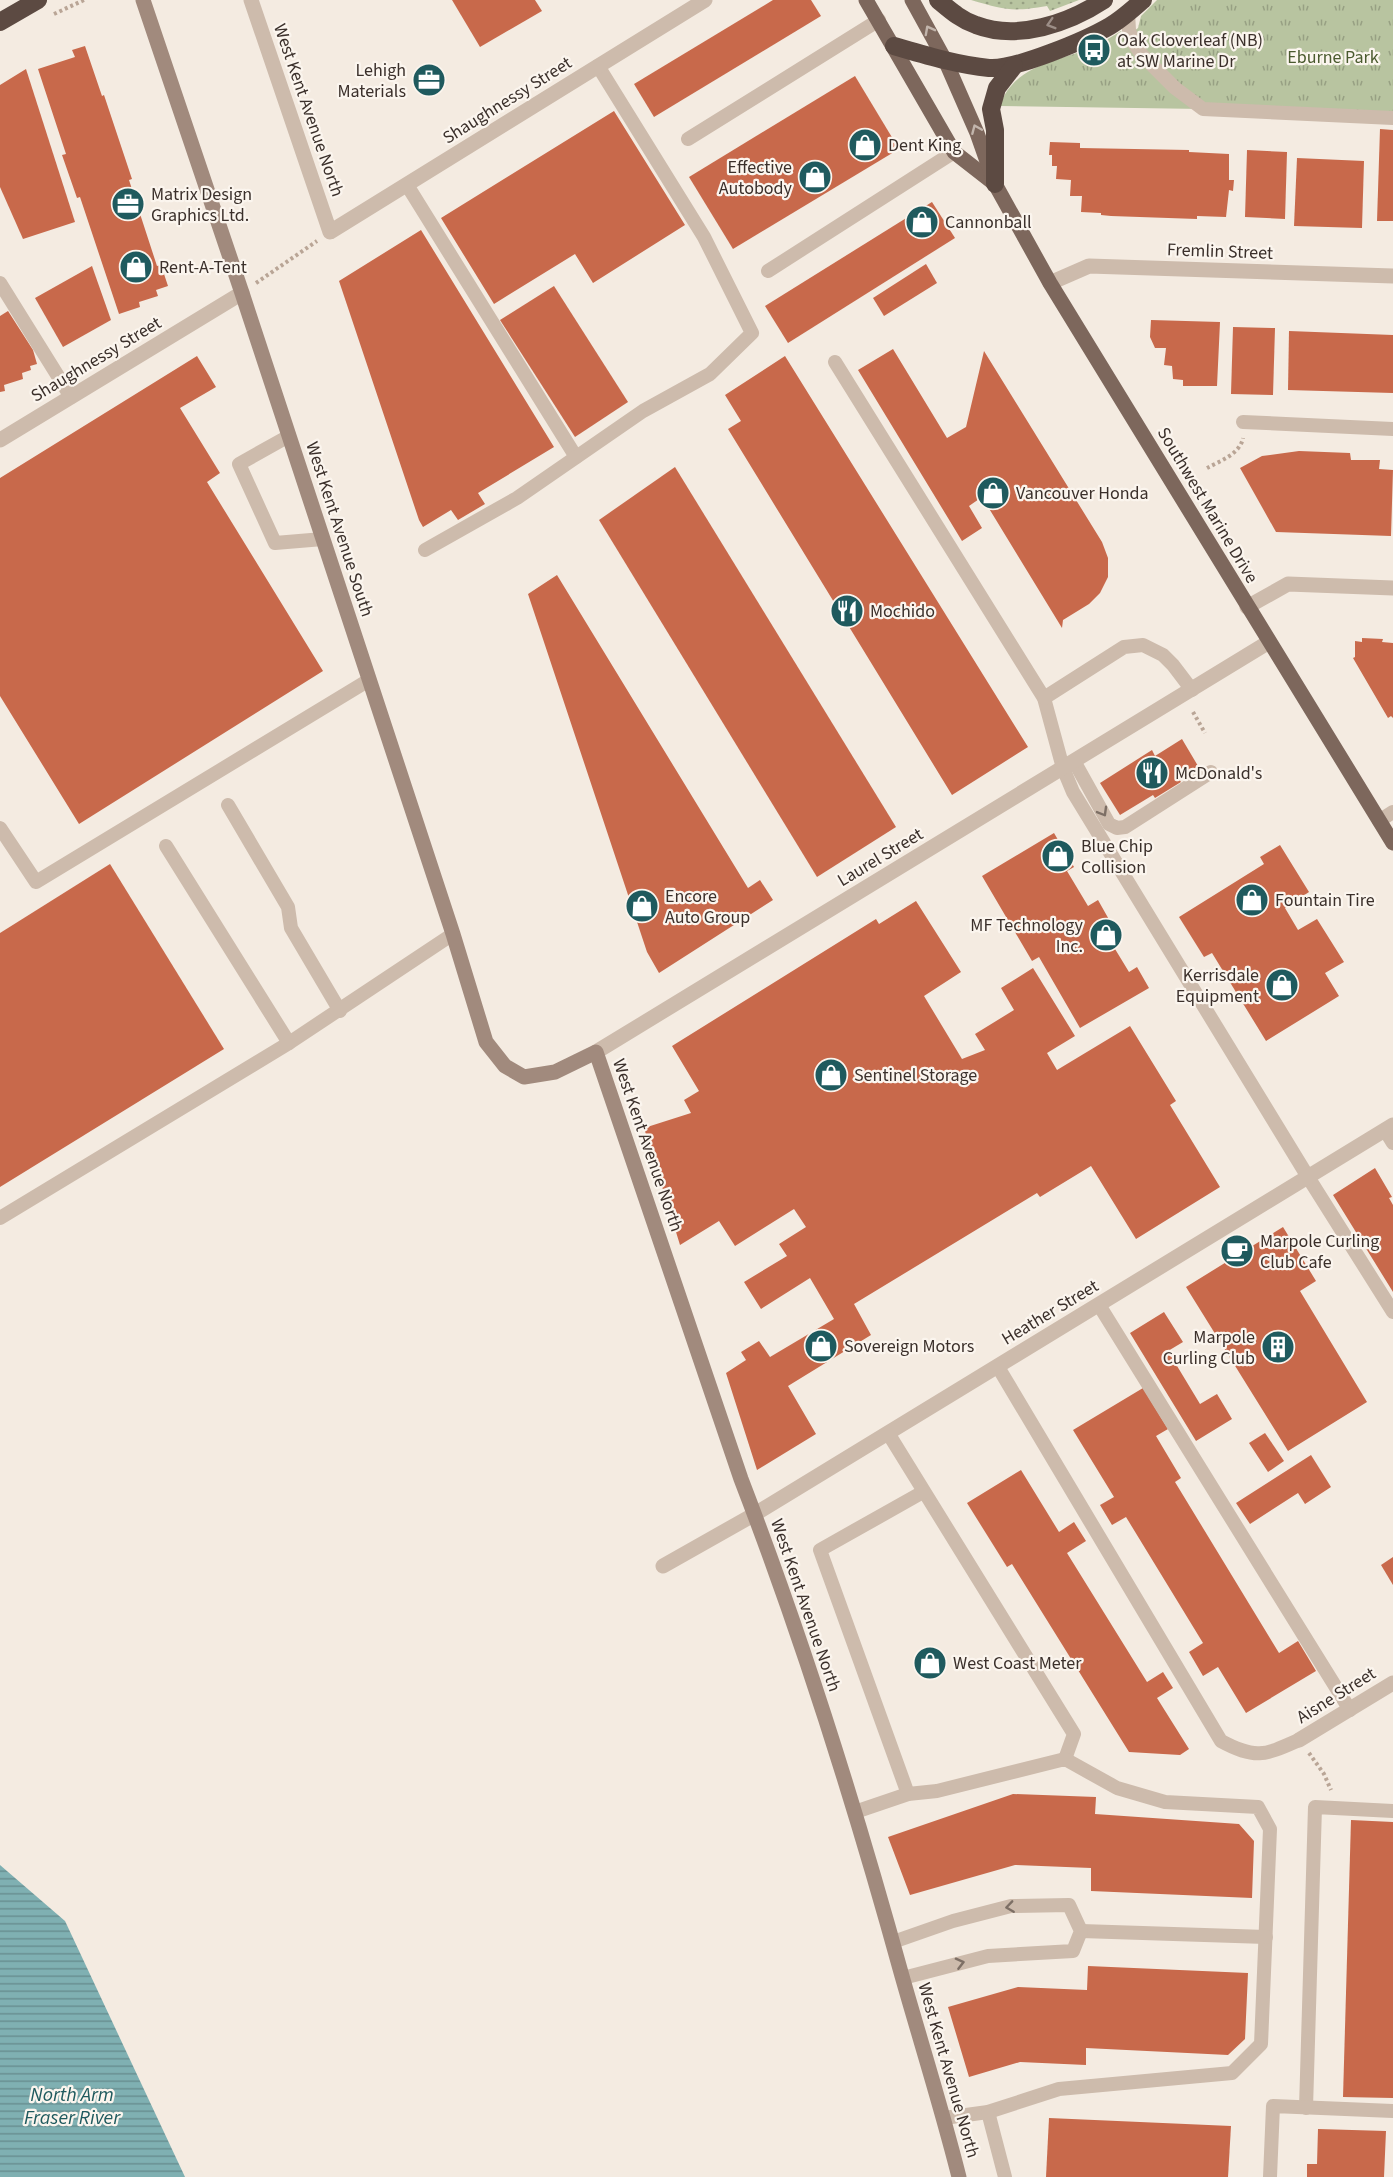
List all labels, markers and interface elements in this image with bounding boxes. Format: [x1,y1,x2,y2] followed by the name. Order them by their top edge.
[1046,17,1057,29] one-way arrow
[267,20,350,200] street label: West Kent Avenue North
[925,26,936,36] one-way arrow
[1117,28,1263,74] place label: Oak Cloverleaf (NB) at SW Marine Dr
[1076,32,1112,68] bus stop icon: Oak Cloverleaf (NB) at SW Marine Dr
[1287,45,1379,70] park label: Eburne Park
[438,51,577,150] street label: Shaughnessy Street
[337,58,406,104] place label: Lehigh Materials
[411,62,447,98] office icon: Lehigh Materials
[971,125,983,136] one-way arrow
[847,127,883,163] shop icon: Dent King
[888,133,961,158] place label: Dent King
[719,155,793,201] place label: Effective Autobody
[797,159,833,195] shop icon: Effective Autobody
[151,182,252,228] place label: Matrix Design Graphics Ltd.
[110,186,146,222] office icon: Matrix Design Graphics Ltd.
[904,204,940,240] shop icon: Cannonball
[945,210,1032,235] place label: Cannonball
[1167,237,1273,266] street label: Fremlin Street
[118,249,154,285] shop icon: Rent-A-Tent
[159,255,247,280] place label: Rent-A-Tent
[26,311,166,408] street label: Shaughnessy Street
[1151,423,1264,588] street label: Southwest Marine Drive
[299,438,380,620] street label: West Kent Avenue South
[975,475,1011,511] shop icon: Vancouver Honda
[1016,481,1149,506] place label: Vancouver Honda
[829,593,865,629] restaurant icon: Mochido
[870,599,935,624] place label: Mochido
[1134,755,1170,791] restaurant icon: McDonald's
[1175,761,1262,786] place label: McDonald's
[1096,806,1107,816] one-way arrow
[833,822,928,893] street label: Laurel Street
[1081,834,1153,880] place label: Blue Chip Collision
[1040,838,1076,874] shop icon: Blue Chip Collision
[1234,882,1270,918] shop icon: Fountain Tire
[665,884,750,930] place label: Encore Auto Group
[624,888,660,924] shop icon: Encore Auto Group
[1275,888,1375,913] place label: Fountain Tire
[970,913,1084,959] place label: MF Technology Inc.
[1088,917,1124,953] shop icon: MF Technology Inc.
[1176,963,1259,1009] place label: Kerrisdale Equipment
[1264,967,1300,1003] shop icon: Kerrisdale Equipment
[606,1055,689,1235] street label: West Kent Avenue North
[813,1057,849,1093] shop icon: Sentinel Storage
[854,1063,977,1088] place label: Sentinel Storage
[1260,1229,1379,1275] place label: Marpole Curling Club Cafe
[1219,1233,1255,1269] cafe icon: Marpole Curling Club Cafe
[997,1274,1103,1351] street label: Heather Street
[1163,1325,1255,1371] place label: Marpole Curling Club
[803,1328,839,1364] shop icon: Sovereign Motors
[1260,1329,1296,1365] building icon: Marpole Curling Club
[844,1334,974,1359] place label: Sovereign Motors
[764,1515,847,1695] street label: West Kent Avenue North
[912,1645,948,1681] shop icon: West Coast Meter
[953,1651,1082,1676] place label: West Coast Meter
[1292,1661,1381,1730] street label: Aisne Street
[1006,1901,1015,1913] one-way arrow
[955,1958,965,1971] one-way arrow
[912,1980,986,2161] street label: West Kent Avenue North
[24,2081,121,2132] water label: North Arm Fraser River

